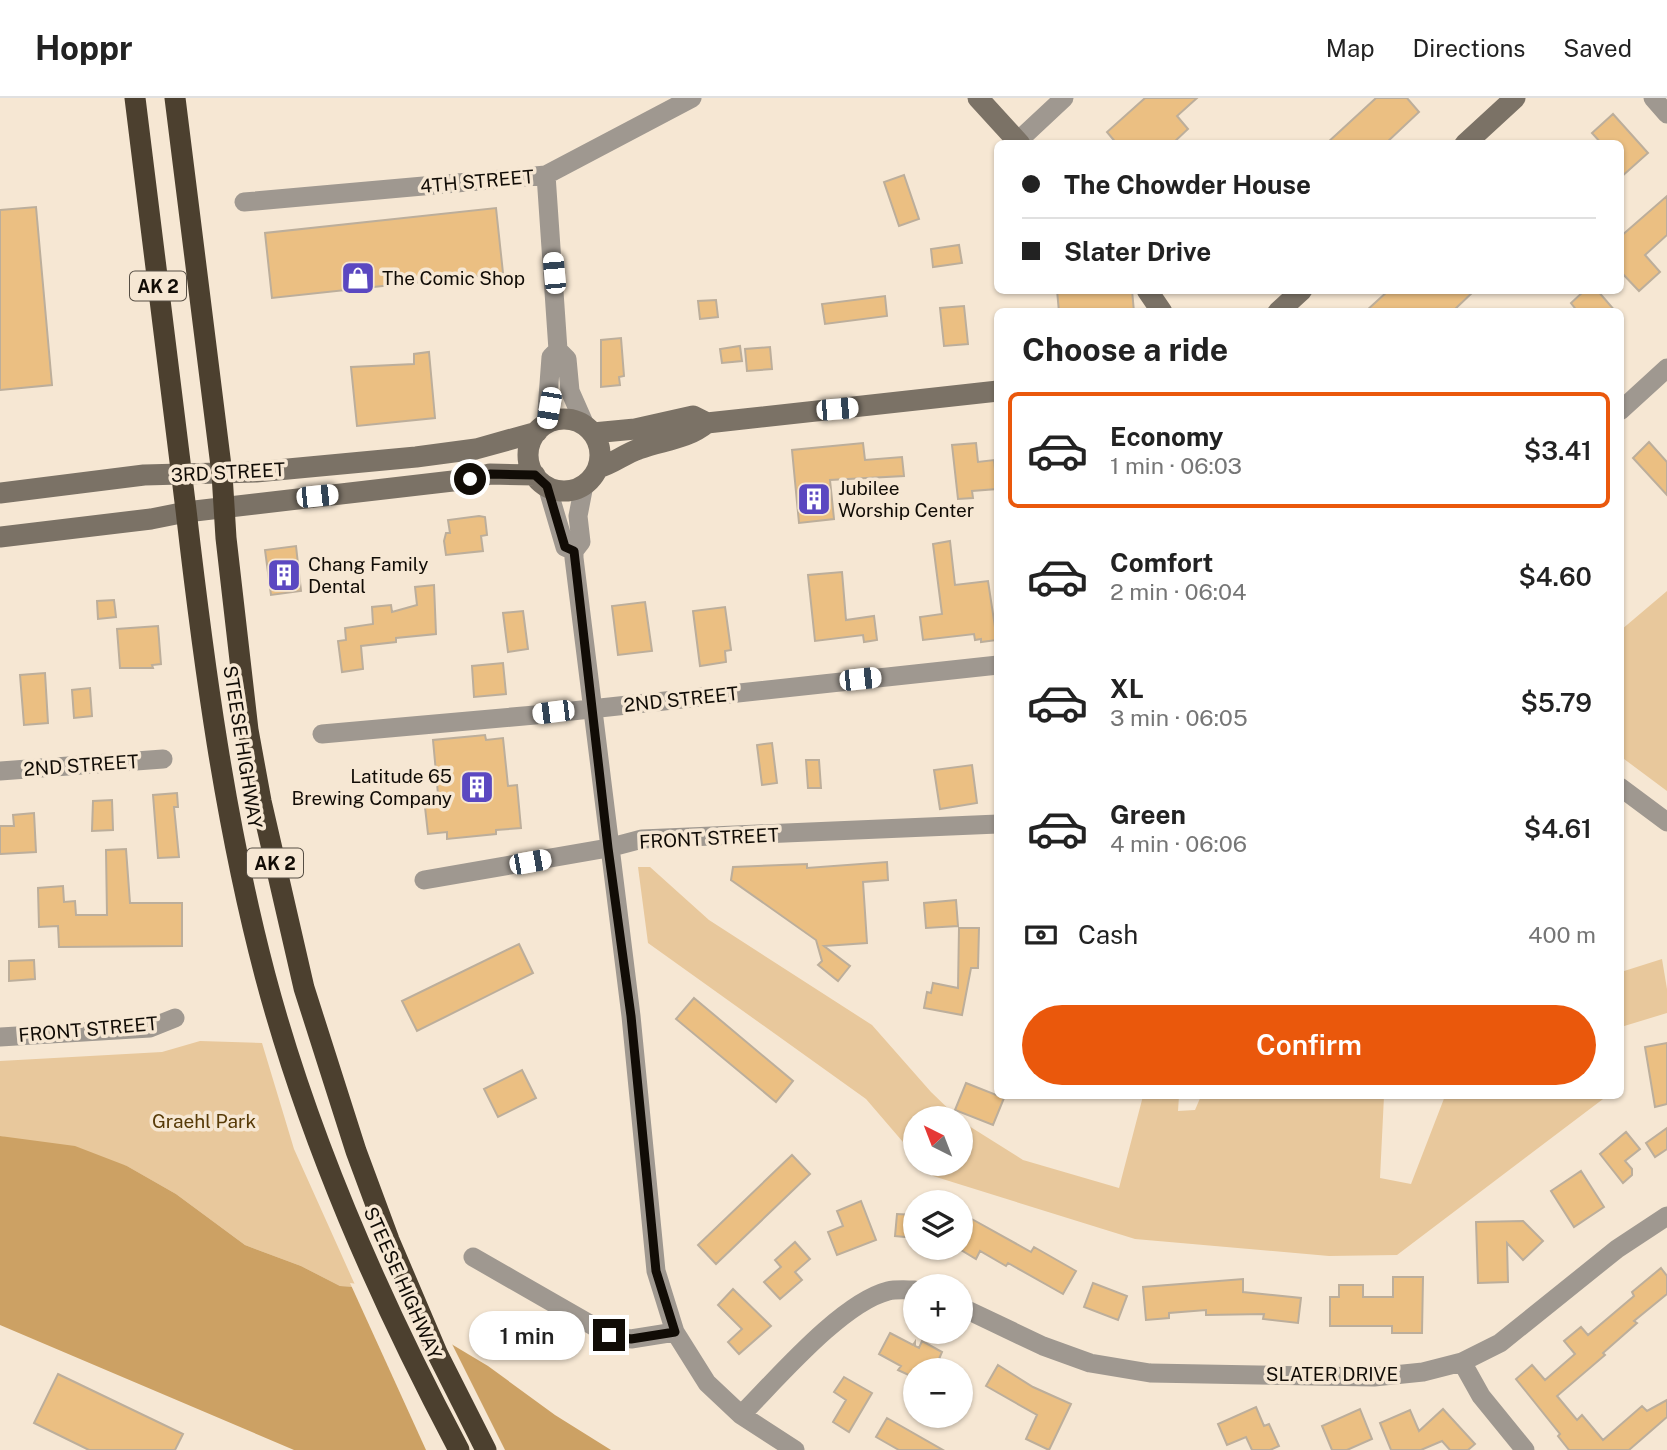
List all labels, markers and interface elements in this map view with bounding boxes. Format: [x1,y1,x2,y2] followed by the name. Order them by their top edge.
[35,29,133,67] text: Hoppr
[1326,34,1375,62] text: Map
[1413,34,1525,62] text: Directions
[1563,34,1632,62] text: Saved
[419,165,535,197] street label: 4TH STREET
[1064,169,1311,200] text: The Chowder House
[1064,236,1211,267] text: Slater Drive
[542,251,567,295] car
[339,259,377,297] shop icon: The Comic Shop
[382,267,525,289] place label: The Comic Shop
[130,272,186,300] road number: AK 2
[1022,331,1228,368] text: Choose a ride
[536,385,563,431] car
[816,397,859,421] car
[1026,419,1089,482] icon: car
[1110,421,1223,452] text: Economy
[1524,435,1592,466] text: $3.41
[1110,452,1242,479] text: 1 min · 06:03
[170,458,286,486] street label: 3RD STREET
[454,463,486,495] route start
[838,477,974,521] place label: Jubilee Worship Center
[795,480,833,518] building icon: Jubilee Worship Center
[296,483,339,509] car
[1026,545,1089,608] icon: car
[1110,547,1213,578] text: Comfort
[308,553,428,597] place label: Chang Family Dental
[265,556,303,594] building icon: Chang Family Dental
[1518,561,1592,592] text: $4.60
[1110,578,1247,605] text: 2 min · 06:04
[219,664,267,830] street label: STEESE HIGHWAY
[839,666,882,692] car
[1026,671,1089,734] icon: car
[1110,673,1144,704] text: XL
[623,682,739,716] street label: 2ND STREET
[1520,687,1592,718] text: $5.79
[531,699,576,725] car
[1110,704,1248,731] text: 3 min · 06:05
[23,750,139,780] street label: 2ND STREET
[292,765,452,809] place label: Latitude 65 Brewing Company
[458,768,496,806] building icon: Latitude 65 Brewing Company
[1026,797,1089,860] icon: car
[1110,799,1186,830] text: Green
[1524,813,1592,844] text: $4.61
[639,823,779,853] street label: FRONT STREET
[1110,830,1247,857] text: 4 min · 06:06
[247,848,303,878] road number: AK 2
[508,848,553,876] car
[1022,916,1060,954] icon: cash
[1078,919,1138,950] text: Cash
[1528,921,1596,948] text: 400 m
[1022,1005,1596,1085] button: Confirm
[17,1012,159,1046] street label: FRONT STREET
[903,1106,973,1176] north arrow
[903,1106,973,1428] map controls
[152,1110,256,1132] park label: Graehl Park
[903,1190,973,1260] button: layers
[359,1203,447,1363] street label: STEESE HIGHWAY
[903,1274,973,1344] button: +
[469,1310,584,1360] callout: 1 min
[593,1319,625,1351] route end
[500,1322,554,1349] text: 1 min
[903,1358,973,1428] button: −
[1266,1363,1398,1385] street label: SLATER DRIVE

